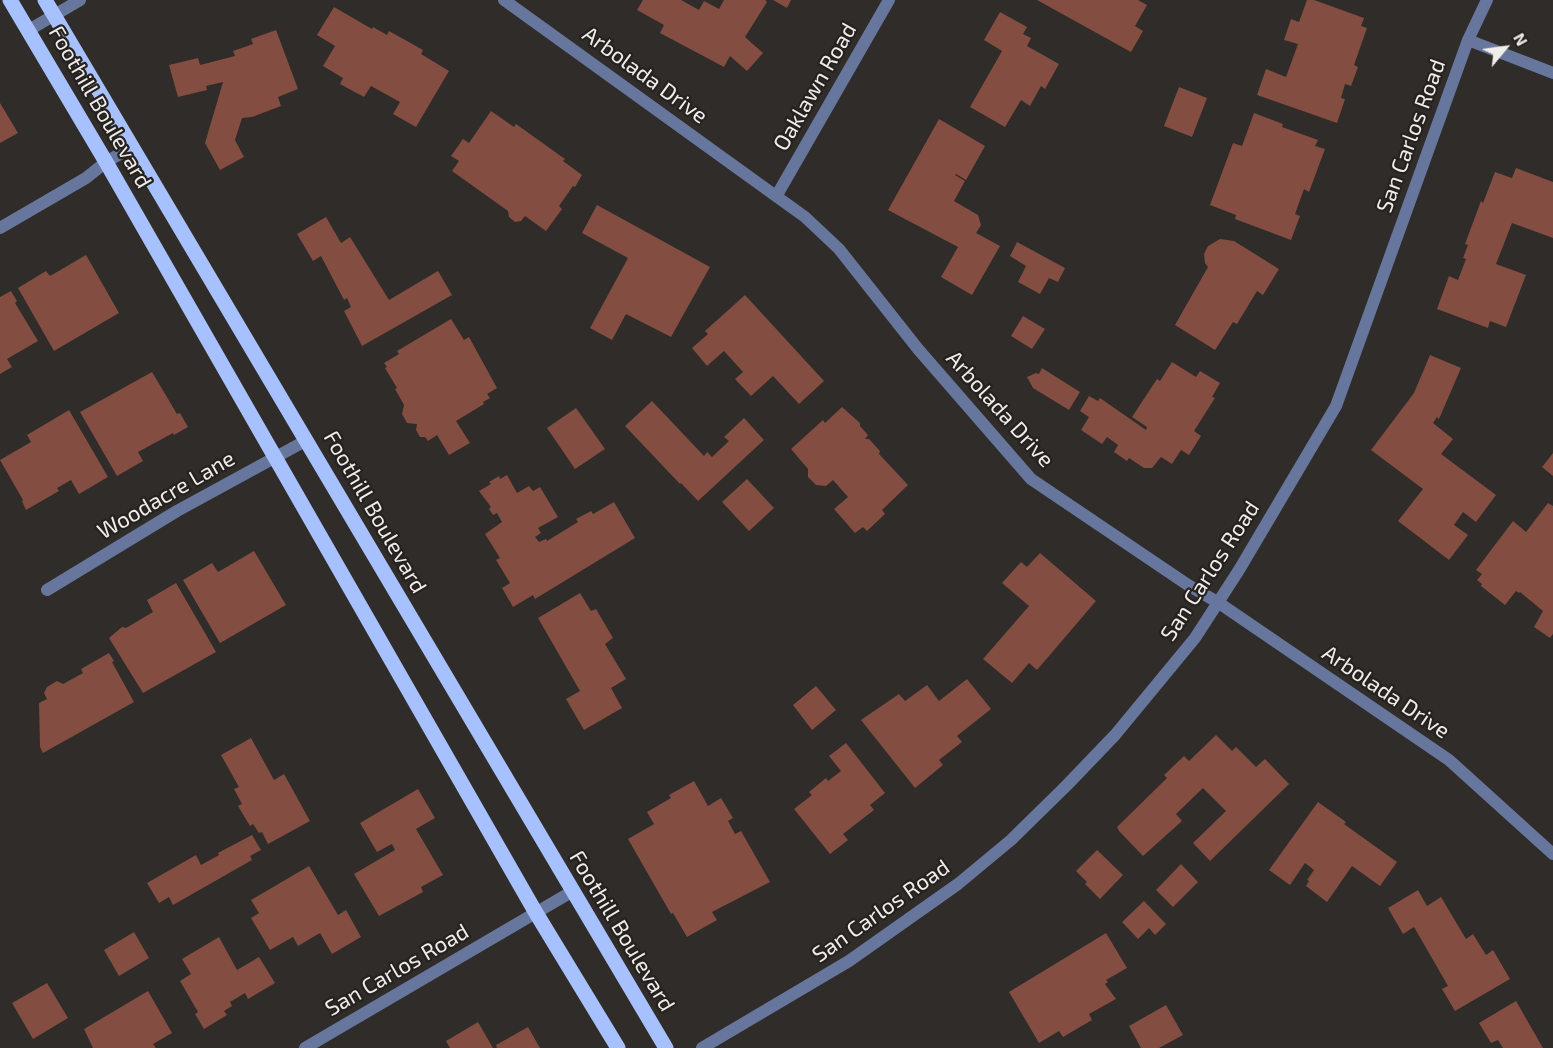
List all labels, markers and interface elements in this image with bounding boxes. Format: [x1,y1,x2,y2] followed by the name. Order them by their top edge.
[768,18,862,156] street label: Oaklawn Road
[1475,18,1535,78] north arrow
[43,21,157,193] street label: Foothill Boulevard
[577,21,713,129] street label: Arbolada Drive
[1510,29,1532,49] text: N
[1371,56,1451,216] street label: San Carlos Road
[941,345,1059,473] street label: Arbolada Drive
[318,426,432,598] street label: Foothill Boulevard
[93,445,239,545] street label: Woodacre Lane
[1155,496,1265,646] street label: San Carlos Road
[1317,640,1455,744] street label: Arbolada Drive
[564,846,680,1016] street label: Foothill Boulevard
[807,854,955,968] street label: San Carlos Road
[321,918,473,1022] street label: San Carlos Road

